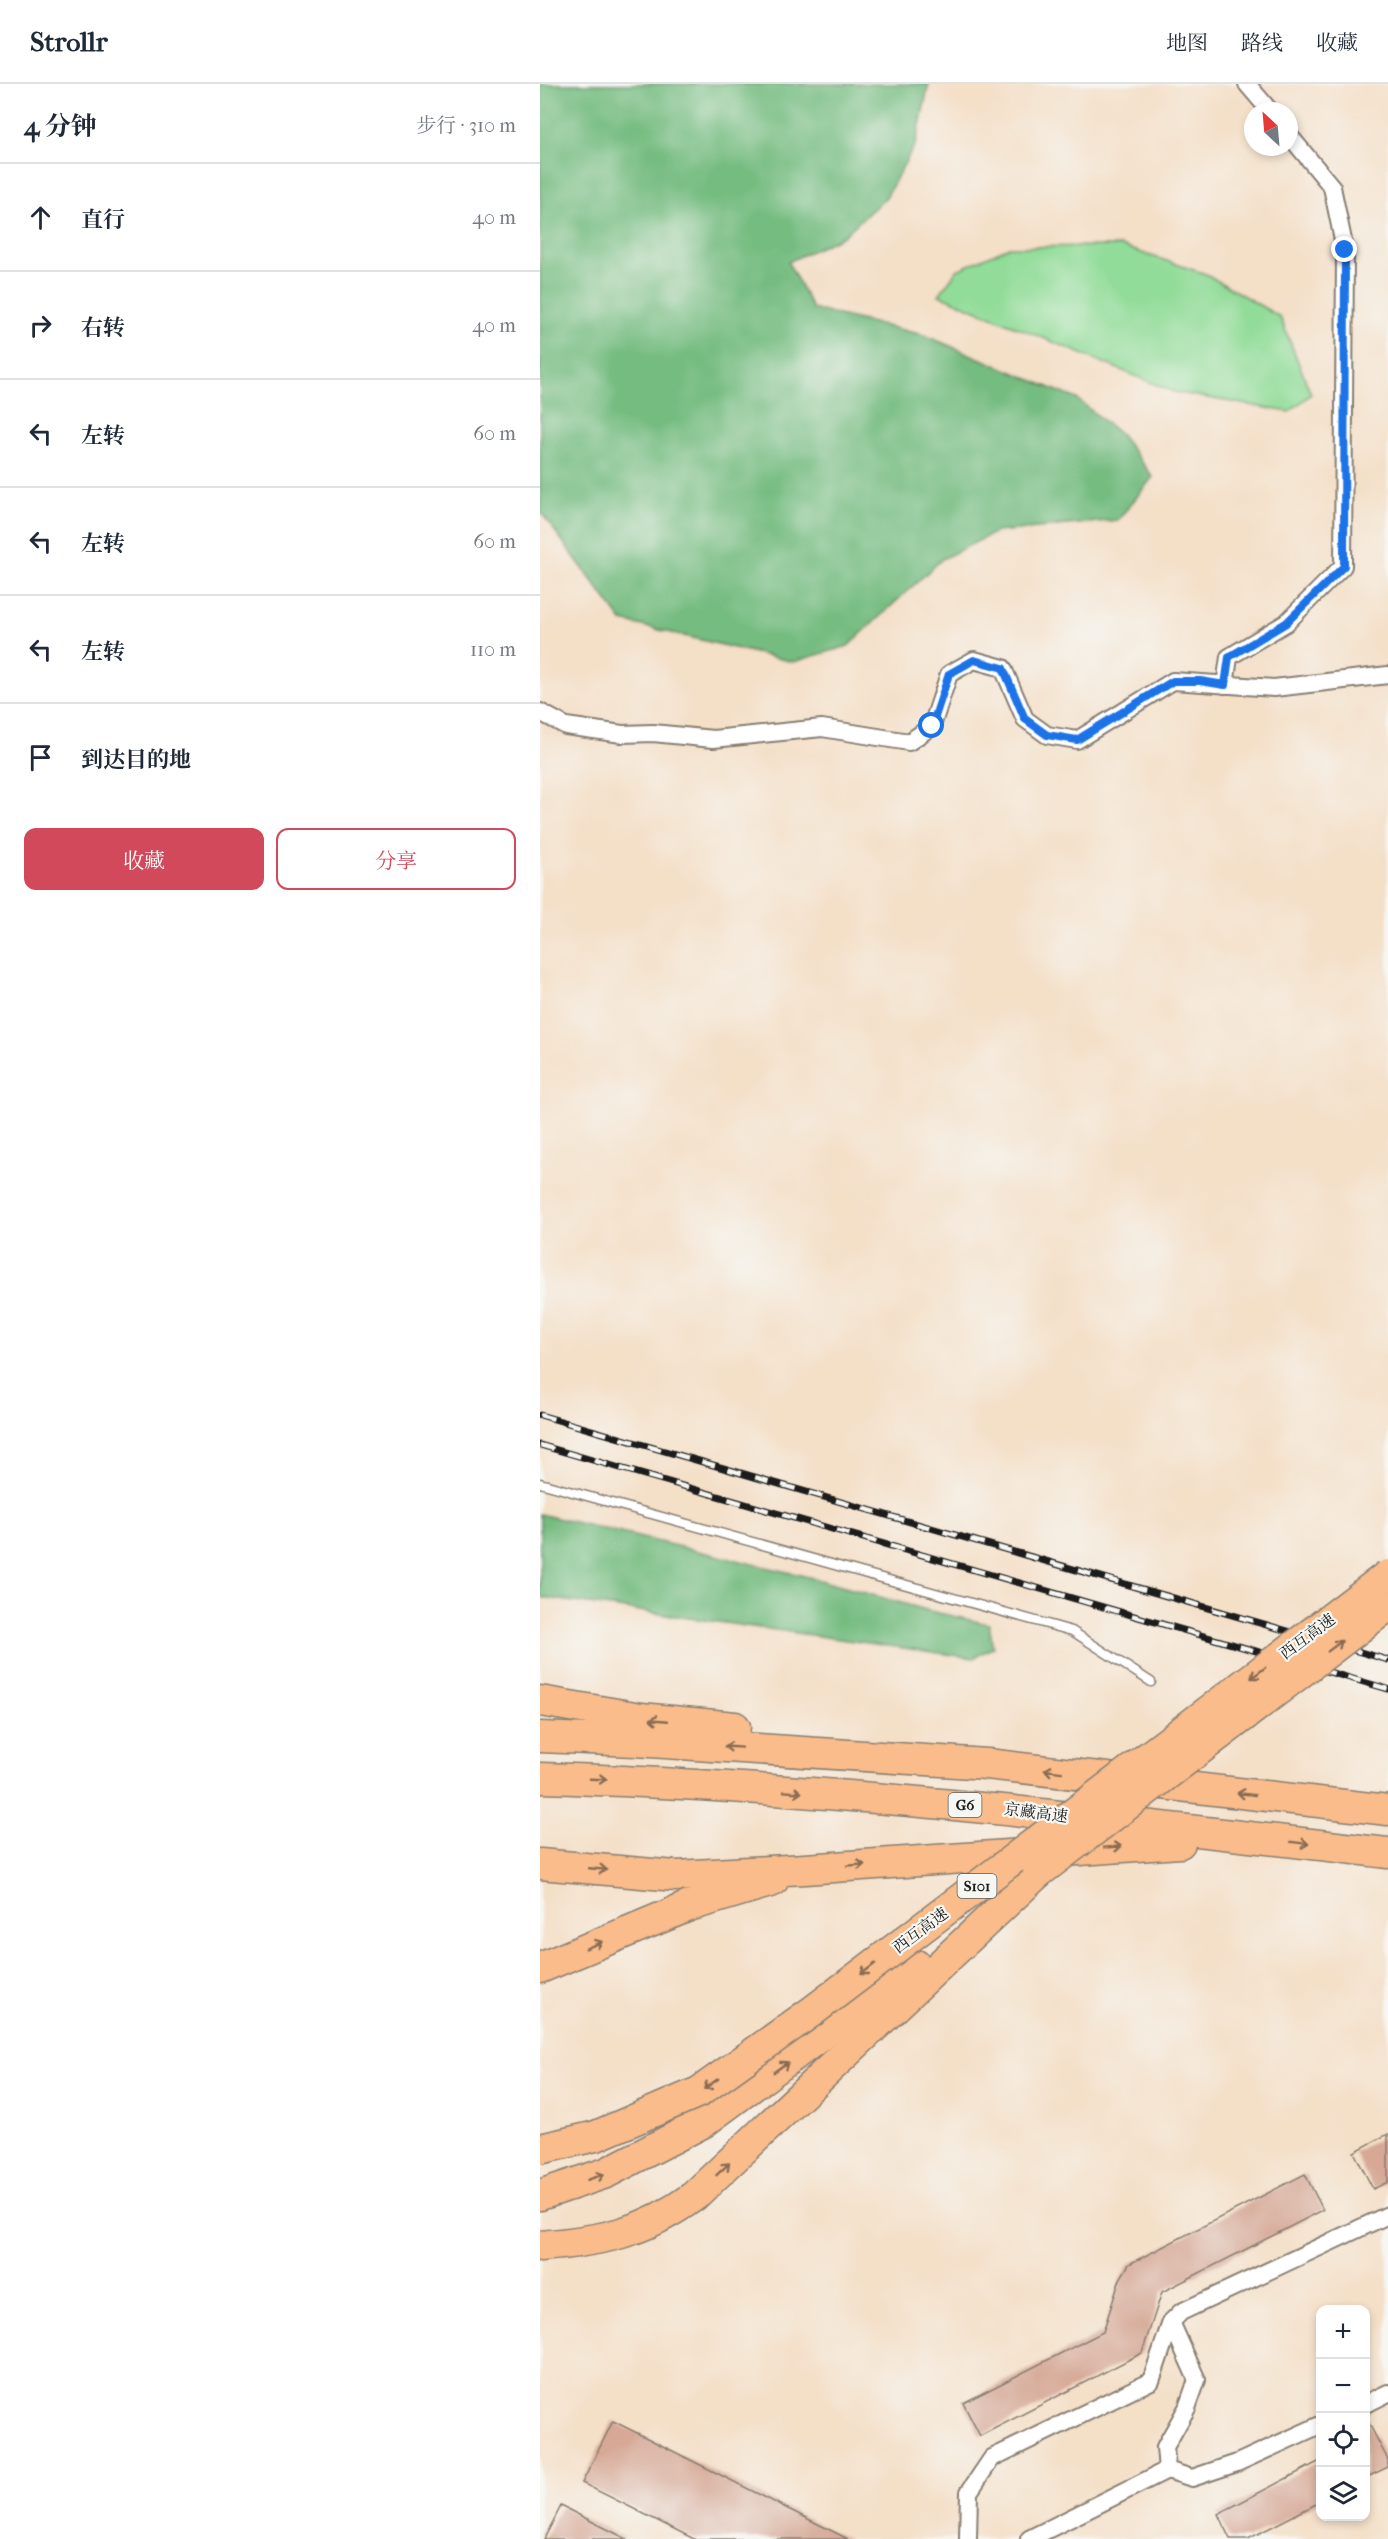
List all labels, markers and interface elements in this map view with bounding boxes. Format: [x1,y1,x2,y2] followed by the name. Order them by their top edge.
[30,25,108,58] text: Strollr
[1166,31,1208,55] text: 地图
[1241,31,1283,55] text: 路线
[1316,31,1358,55] text: 收藏
[1244,102,1298,156] north arrow
[24,111,97,142] text: 4 分钟
[416,114,516,137] text: 步行 · 310 m
[24,201,57,234] icon: ahead
[472,206,516,229] text: 40 m
[81,207,125,233] text: 直行
[1331,236,1357,262] route end
[24,309,57,342] icon: right
[472,314,516,337] text: 40 m
[81,315,125,341] text: 右转
[24,417,57,450] icon: left
[473,422,516,445] text: 60 m
[81,423,125,449] text: 左转
[24,525,57,558] icon: left
[473,530,516,553] text: 60 m
[81,531,125,557] text: 左转
[24,633,57,666] icon: left
[470,638,516,661] text: 110 m
[81,639,125,665] text: 左转
[918,712,944,738] route start
[24,741,57,774] icon: arrive
[81,747,191,773] text: 到达目的地
[24,828,264,890] button: 收藏
[276,828,516,890] button: 分享
[1276,1610,1339,1663] street label: 西互高速
[1327,1640,1343,1653] one-way arrow
[1250,1667,1266,1680] one-way arrow
[649,1714,669,1725] one-way arrow
[723,1741,743,1752] one-way arrow
[1043,1766,1063,1777] one-way arrow
[588,1774,608,1785] one-way arrow
[783,1787,802,1798] one-way arrow
[1237,1788,1257,1799] one-way arrow
[948,1793,982,1817] road number: G6
[1003,1799,1069,1826] street label: 京藏高速
[1290,1838,1310,1849] one-way arrow
[1103,1842,1123,1853] one-way arrow
[845,1860,865,1871] one-way arrow
[588,1864,608,1875] one-way arrow
[958,1874,996,1898] road number: S101
[889,1904,952,1957] street label: 西互高速
[584,1939,602,1950] one-way arrow
[860,1962,876,1975] one-way arrow
[772,2060,788,2073] one-way arrow
[703,2078,719,2090] one-way arrow
[715,2162,730,2176] one-way arrow
[586,2170,605,2181] one-way arrow
[1316,2305,1370,2521] map controls
[1316,2305,1370,2359] button: +
[1316,2359,1370,2413] button: −
[1316,2413,1370,2467] button: locate
[1316,2467,1370,2521] button: layers

